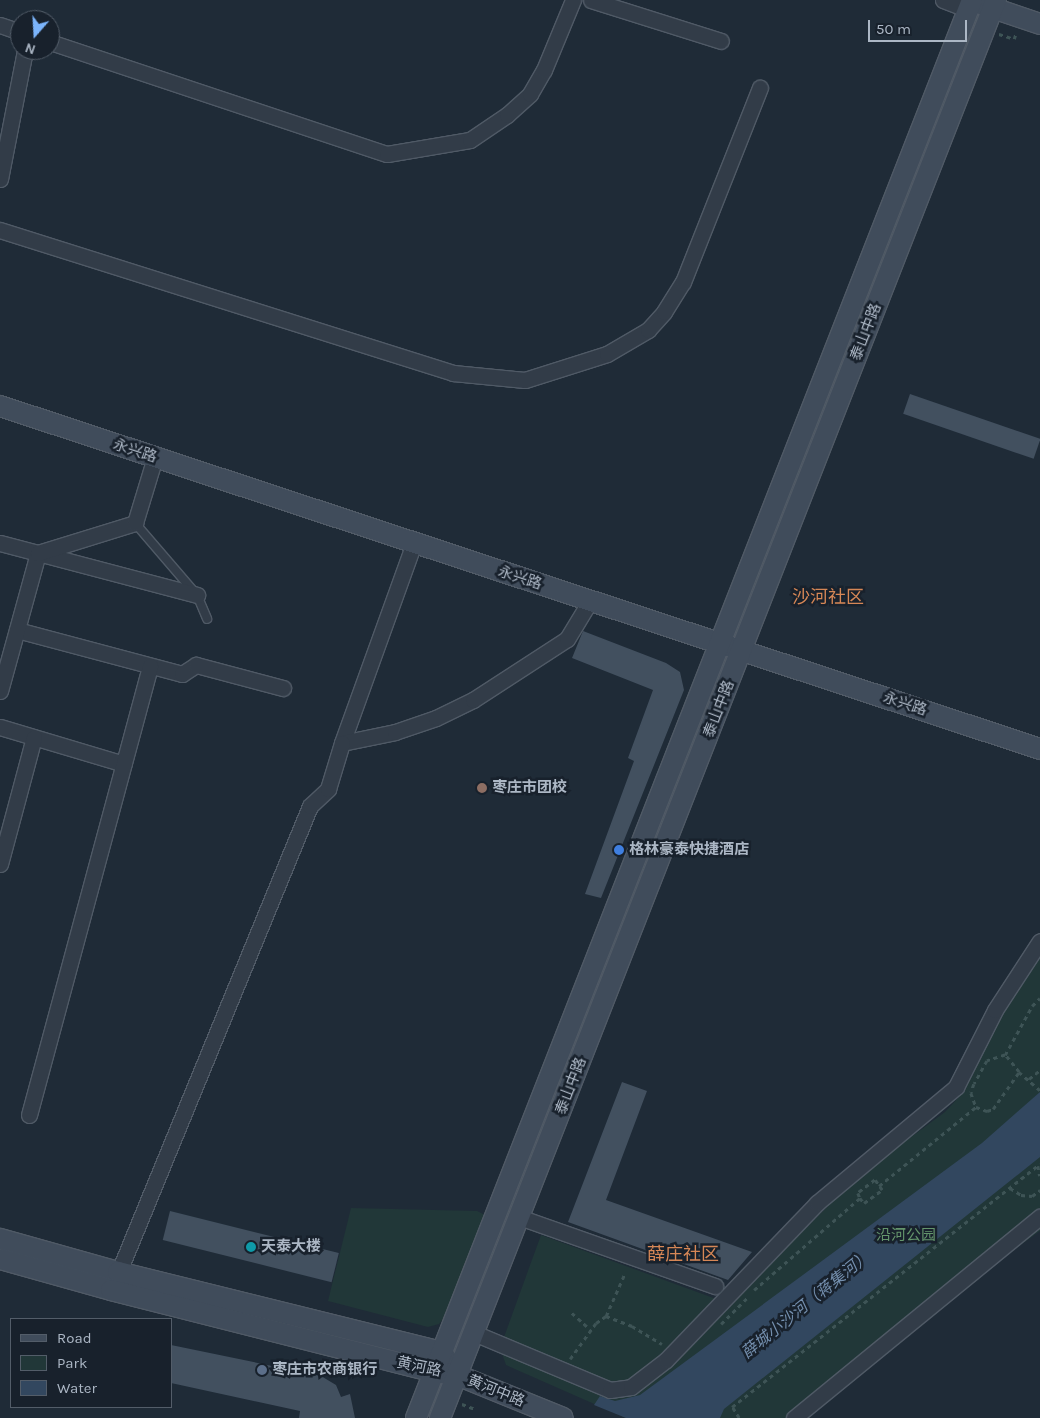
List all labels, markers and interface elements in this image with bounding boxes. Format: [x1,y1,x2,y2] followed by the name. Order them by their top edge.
[10,10,60,60] north arrow
[870,10,969,42] scale bar
[876,20,911,38] text: 50 m
[23,39,38,58] text: N
[847,301,885,363] street label: 泰山中路
[111,435,159,467] street label: 永兴路
[496,562,544,594] street label: 永兴路
[792,586,864,608] district label: 沙河社区
[700,678,738,740] street label: 泰山中路
[881,688,929,720] street label: 永兴路
[492,779,567,797] place label: 枣庄市团校
[476,782,488,794] marker: 枣庄市团校
[629,841,749,859] place label: 格林豪泰快捷酒店
[613,844,625,856] marker: 格林豪泰快捷酒店
[552,1055,590,1117] street label: 泰山中路
[876,1227,936,1245] park label: 沿河公园
[261,1238,321,1256] place label: 天泰大楼
[245,1241,257,1253] marker: 天泰大楼
[647,1243,719,1265] district label: 薛庄社区
[738,1247,874,1363] water label: 薛城小沙河（蒋集河）
[10,1318,172,1408] legend
[57,1329,92,1347] text: Road
[57,1354,87,1372] text: Park
[395,1354,443,1380] street label: 黄河路
[272,1361,377,1379] place label: 枣庄市农商银行
[256,1364,268,1376] marker: 枣庄市农商银行
[465,1371,527,1411] street label: 黄河中路
[57,1379,97,1397] text: Water

